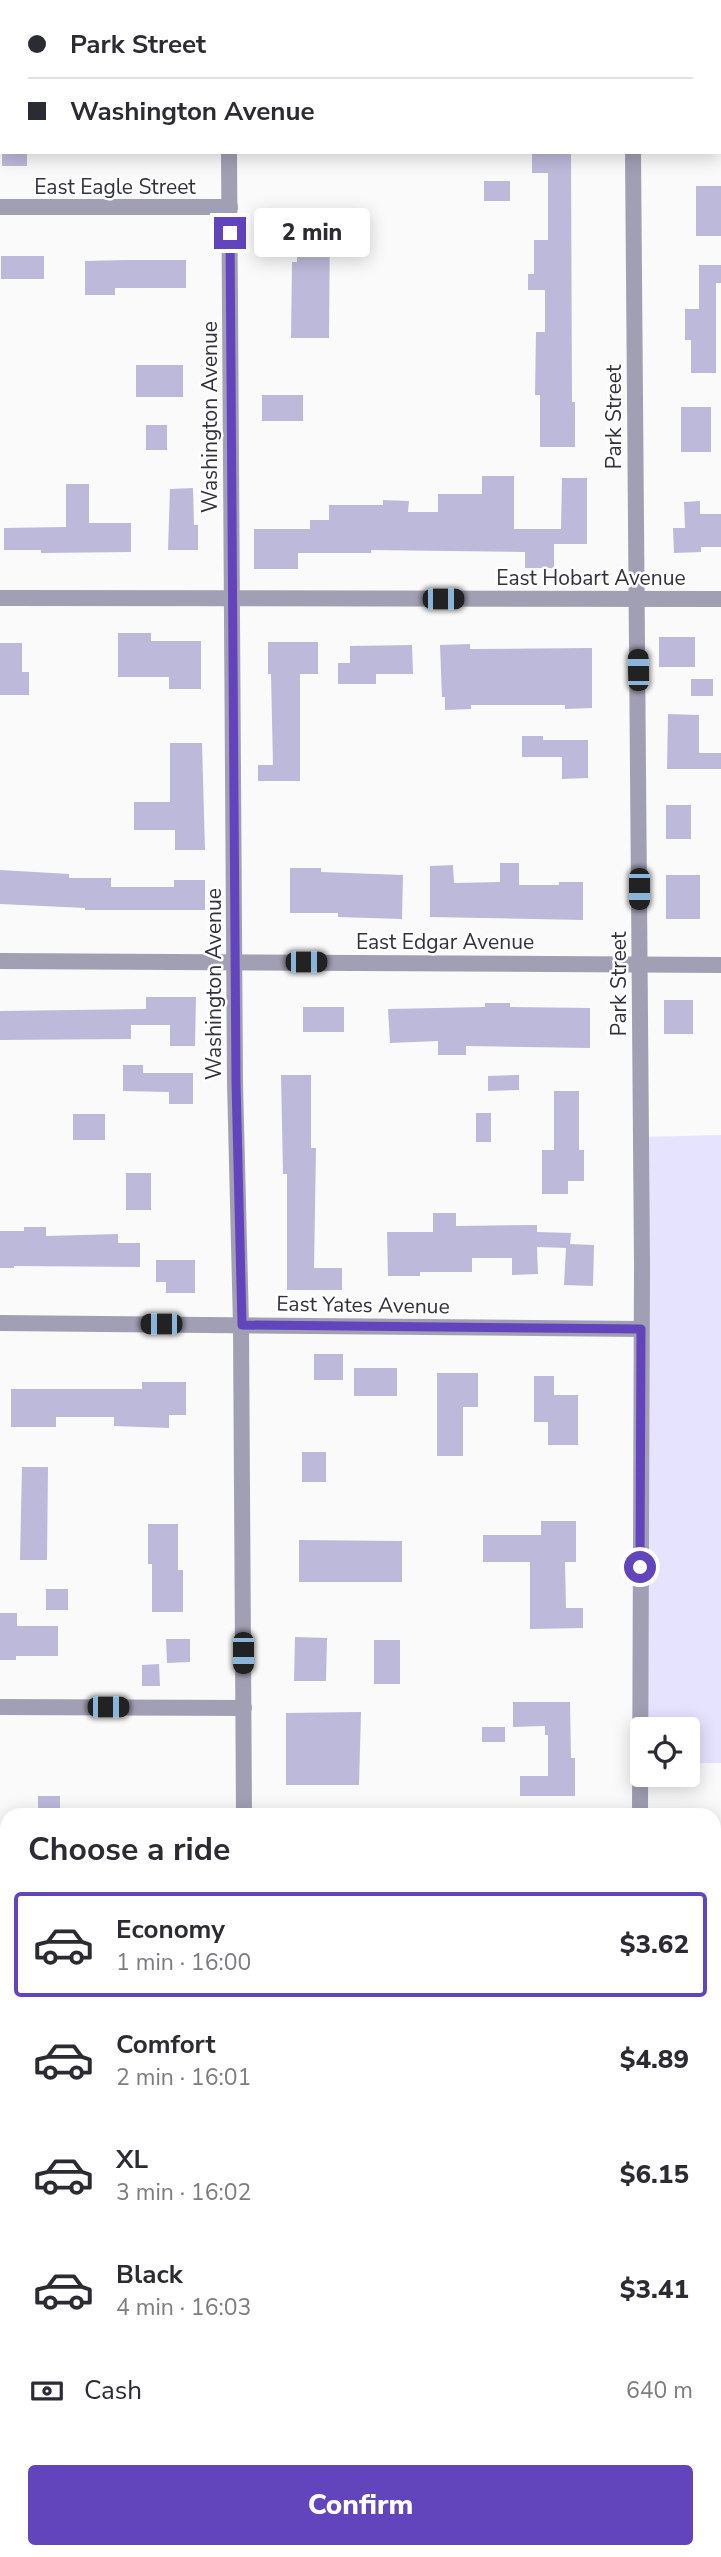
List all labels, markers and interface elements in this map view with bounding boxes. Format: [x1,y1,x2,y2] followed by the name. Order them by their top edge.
[70,27,206,62] text: Park Street
[70,94,315,129] text: Washington Avenue
[34,173,196,201] street label: East Eagle Street
[254,208,370,258] callout: 2 min
[214,217,246,249] route end
[282,217,342,248] text: 2 min
[196,321,224,513] street label: Washington Avenue
[600,364,628,469] street label: Park Street
[496,564,686,592] street label: East Hobart Avenue
[423,589,465,610] car
[628,649,649,691] car
[629,868,650,910] car
[200,888,228,1080] street label: Washington Avenue
[356,928,534,956] street label: East Edgar Avenue
[605,931,633,1036] street label: Park Street
[286,952,328,973] car
[276,1289,450,1321] street label: East Yates Avenue
[141,1314,183,1335] car
[624,1551,656,1583] route start
[233,1632,254,1674] car
[88,1697,130,1718] car
[630,1717,700,1787] map controls
[630,1717,700,1787] button: locate
[28,1828,230,1871] text: Choose a ride
[116,1912,225,1947] text: Economy
[32,1913,95,1976] icon: car
[620,1927,689,1962] text: $3.62
[116,1947,251,1978] text: 1 min · 16:00
[116,2027,216,2062] text: Comfort
[32,2028,95,2091] icon: car
[620,2042,689,2077] text: $4.89
[116,2062,251,2093] text: 2 min · 16:01
[116,2142,148,2177] text: XL
[32,2143,95,2206] icon: car
[620,2157,689,2192] text: $6.15
[116,2177,251,2208] text: 3 min · 16:02
[116,2257,183,2292] text: Black
[32,2258,95,2321] icon: car
[620,2272,689,2307] text: $3.41
[116,2292,251,2323] text: 4 min · 16:03
[28,2372,66,2410] icon: cash
[84,2373,142,2408] text: Cash
[626,2375,693,2406] text: 640 m
[28,2465,693,2545] button: Confirm

